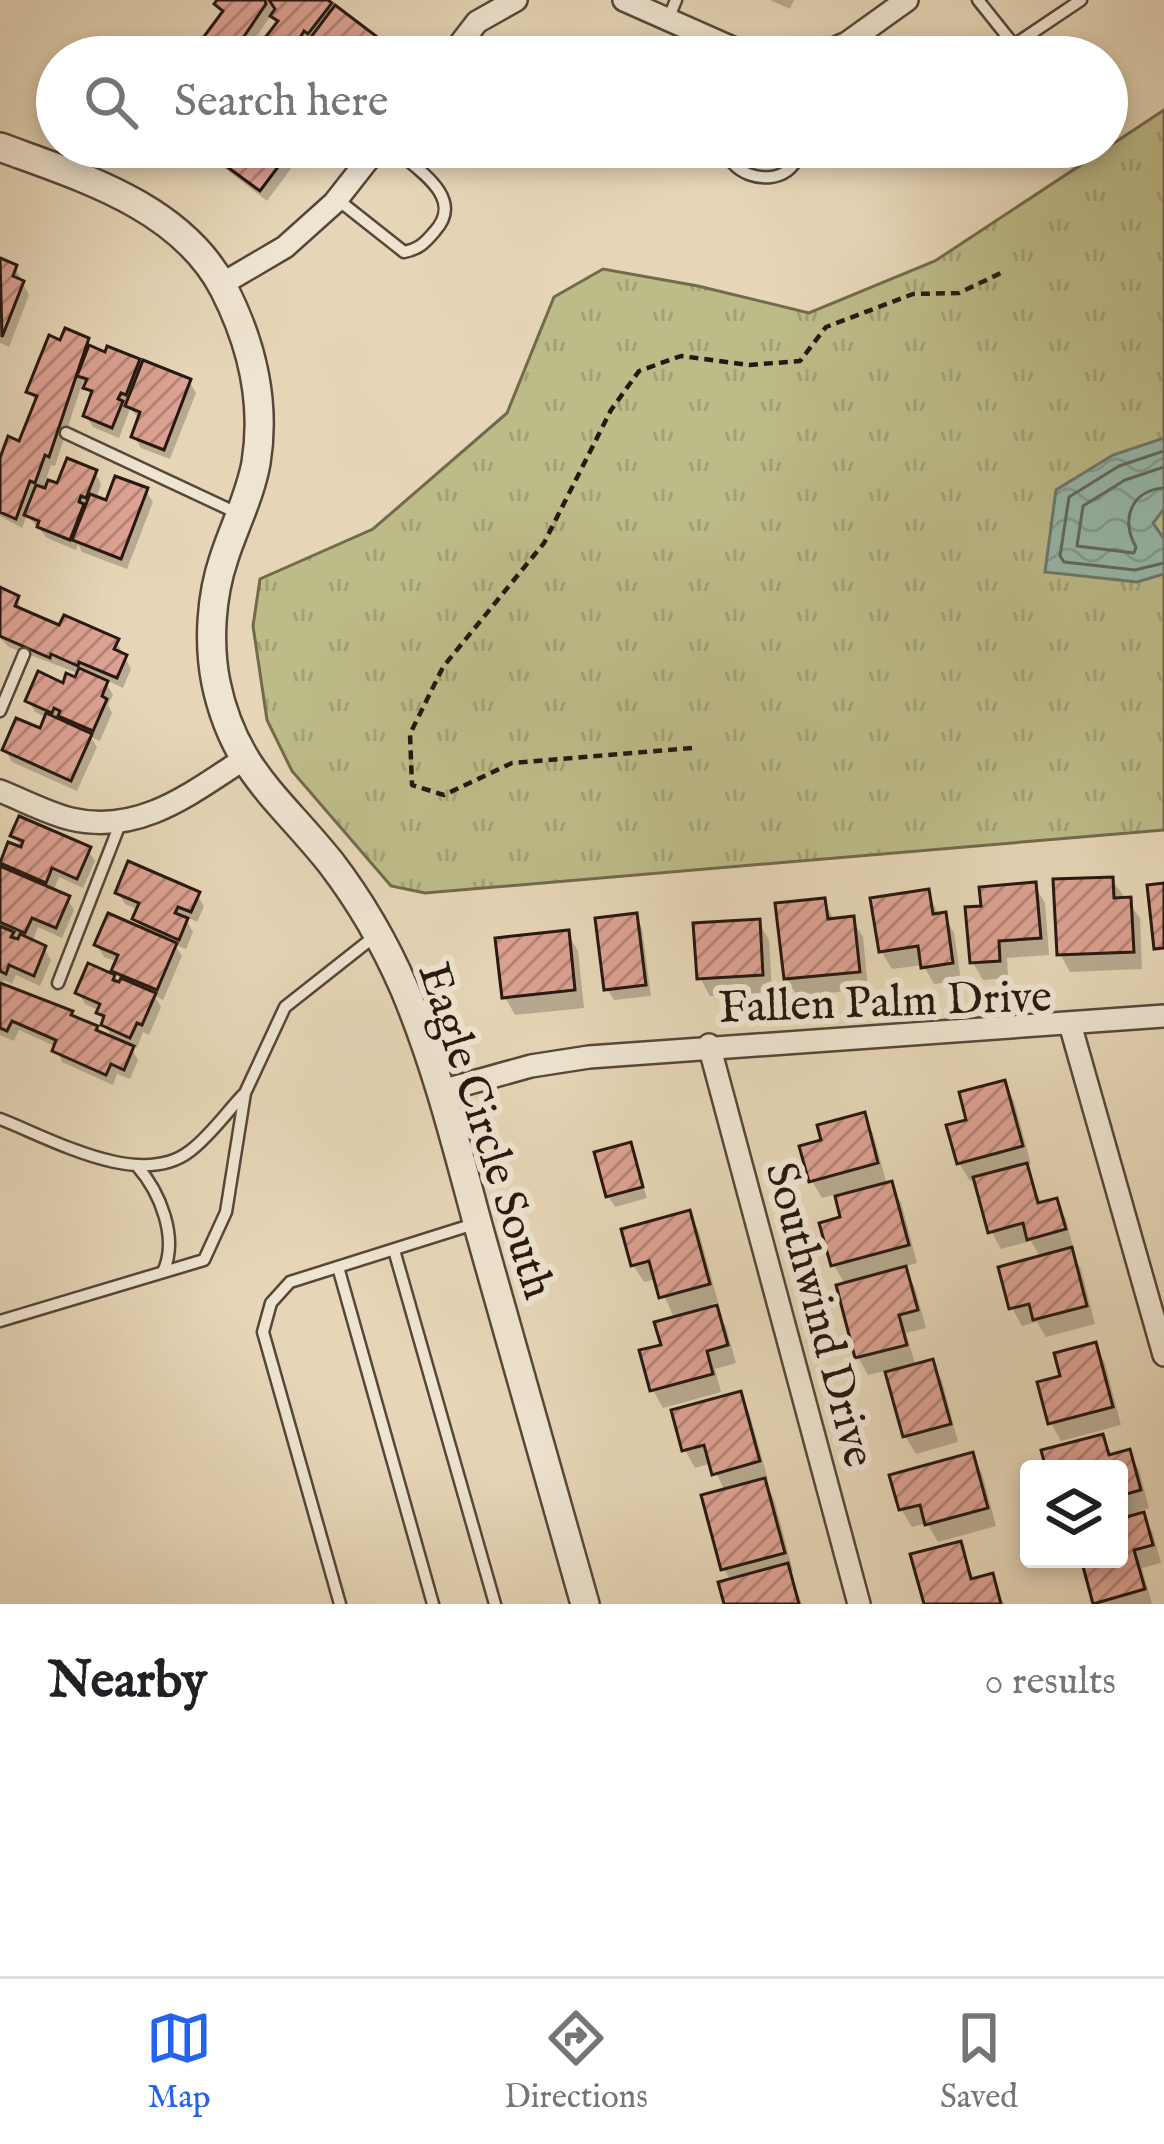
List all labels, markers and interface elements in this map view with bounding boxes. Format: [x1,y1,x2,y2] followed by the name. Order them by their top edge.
[36,36,1128,168] search box
[78,69,144,135] icon: search
[174,74,388,131] text: Search here
[403,956,566,1306] street label: Eagle Circle South
[718,969,1053,1038] street label: Fallen Palm Drive
[751,1156,887,1474] street label: Southwind Drive
[1020,1460,1128,1568] map controls
[1020,1460,1128,1568] button: layers
[48,1650,207,1715] text: Nearby
[984,1658,1116,1707] text: 0 results
[146,2005,212,2119] tab: Map
[504,2005,648,2119] tab: Directions
[940,2005,1018,2119] tab: Saved

